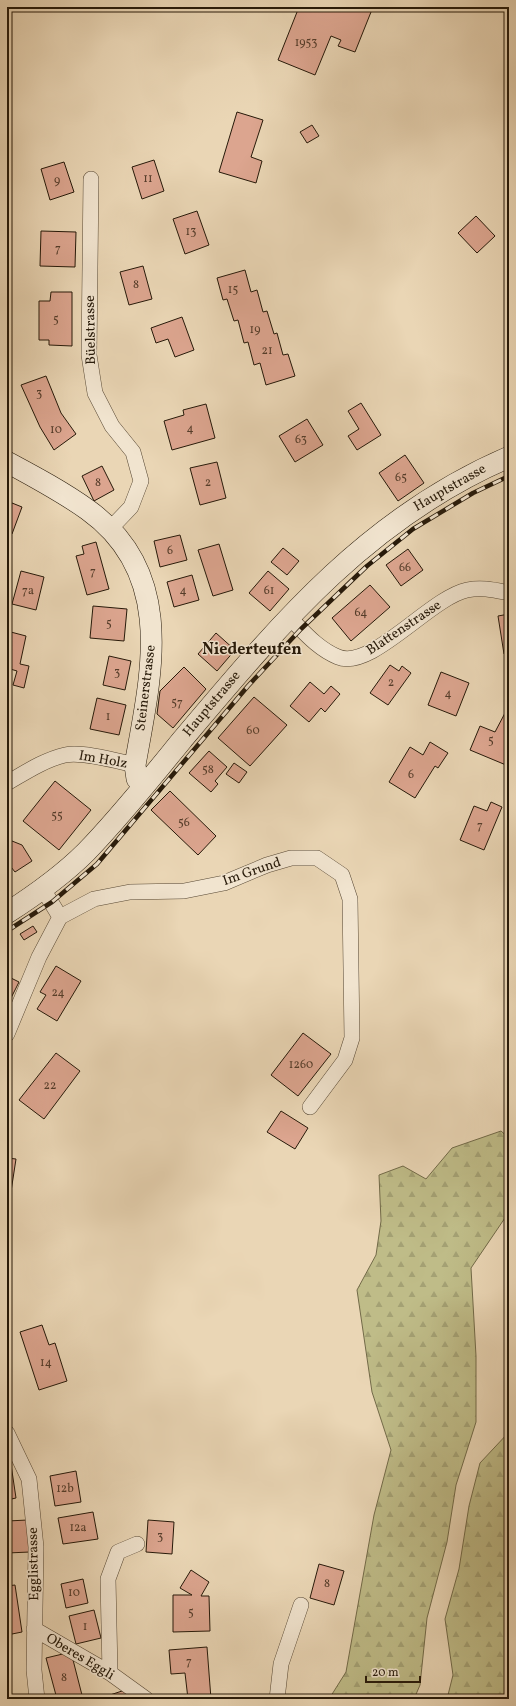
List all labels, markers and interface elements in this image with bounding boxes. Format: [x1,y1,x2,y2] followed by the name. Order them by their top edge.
[295,35,317,51] house number: 1953
[143,171,153,187] house number: 11
[54,173,60,189] house number: 9
[186,224,196,240] house number: 13
[55,241,61,257] house number: 7
[133,277,139,293] house number: 8
[228,282,238,298] house number: 15
[81,295,101,365] street label: Büelstrasse
[53,312,59,328] house number: 5
[250,322,260,338] house number: 19
[261,343,273,359] house number: 21
[36,386,42,402] house number: 3
[186,421,194,437] house number: 4
[50,422,62,438] house number: 10
[295,432,307,448] house number: 63
[410,459,490,516] street label: Hauptstrasse
[395,470,407,486] house number: 65
[95,475,101,491] house number: 8
[205,475,211,491] house number: 2
[167,543,173,559] house number: 6
[399,560,411,576] house number: 66
[90,564,96,580] house number: 7
[22,583,34,599] house number: 7a
[179,583,187,599] house number: 4
[264,583,274,599] house number: 61
[363,596,446,660] street label: Blattenstrasse
[355,605,367,621] house number: 64
[106,616,112,632] house number: 5
[202,639,302,661] district label: Niederteufen
[131,644,161,732] street label: Steinerstrasse
[114,665,120,681] house number: 3
[179,667,245,741] street label: Hauptstrasse
[388,675,394,691] house number: 2
[444,686,452,702] house number: 4
[171,695,183,711] house number: 57
[106,709,110,725] house number: 1
[246,723,260,739] house number: 60
[488,733,494,749] house number: 5
[77,746,129,774] street label: Im Holz
[202,762,214,778] house number: 58
[408,767,414,783] house number: 6
[51,808,63,824] house number: 55
[178,815,190,831] house number: 56
[477,818,483,834] house number: 7
[220,853,284,891] street label: Im Grund
[51,985,65,1001] house number: 24
[289,1057,313,1073] house number: 1260
[44,1078,56,1094] house number: 22
[40,1355,52,1371] house number: 14
[56,1481,74,1497] house number: 12b
[69,1520,87,1536] house number: 12a
[24,1527,44,1601] street label: Egglistrasse
[157,1529,163,1545] house number: 3
[324,1576,330,1592] house number: 8
[68,1585,80,1601] house number: 10
[188,1605,194,1621] house number: 5
[83,1619,87,1635] house number: 1
[42,1629,118,1685] street label: Oberes Eggli
[186,1654,192,1670] house number: 7
[366,1658,420,1684] scale bar
[372,1665,399,1681] text: 20 m
[61,1670,67,1686] house number: 8

